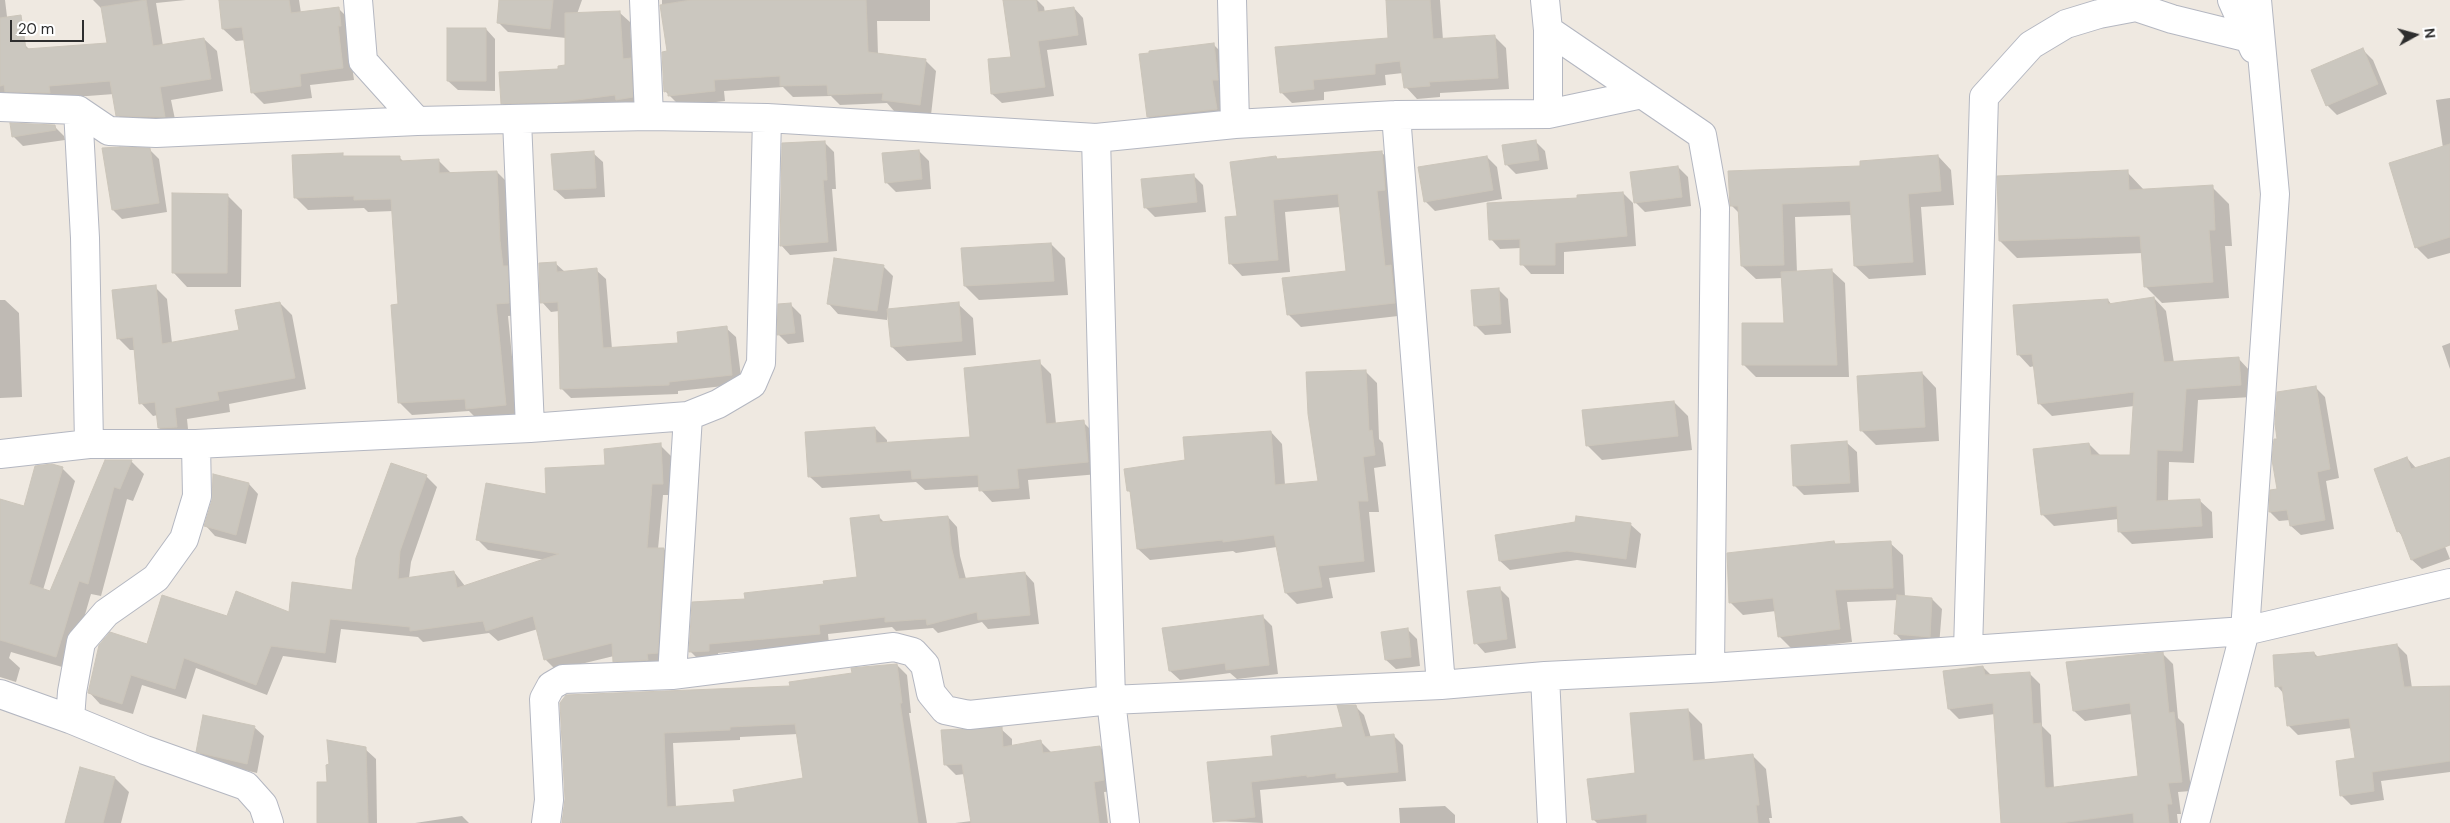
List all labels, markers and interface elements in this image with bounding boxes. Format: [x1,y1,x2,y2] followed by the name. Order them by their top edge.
[12,10,86,42] scale bar
[2390,10,2440,60] north arrow
[18,19,54,39] text: 20 m
[2420,27,2439,39] text: N

